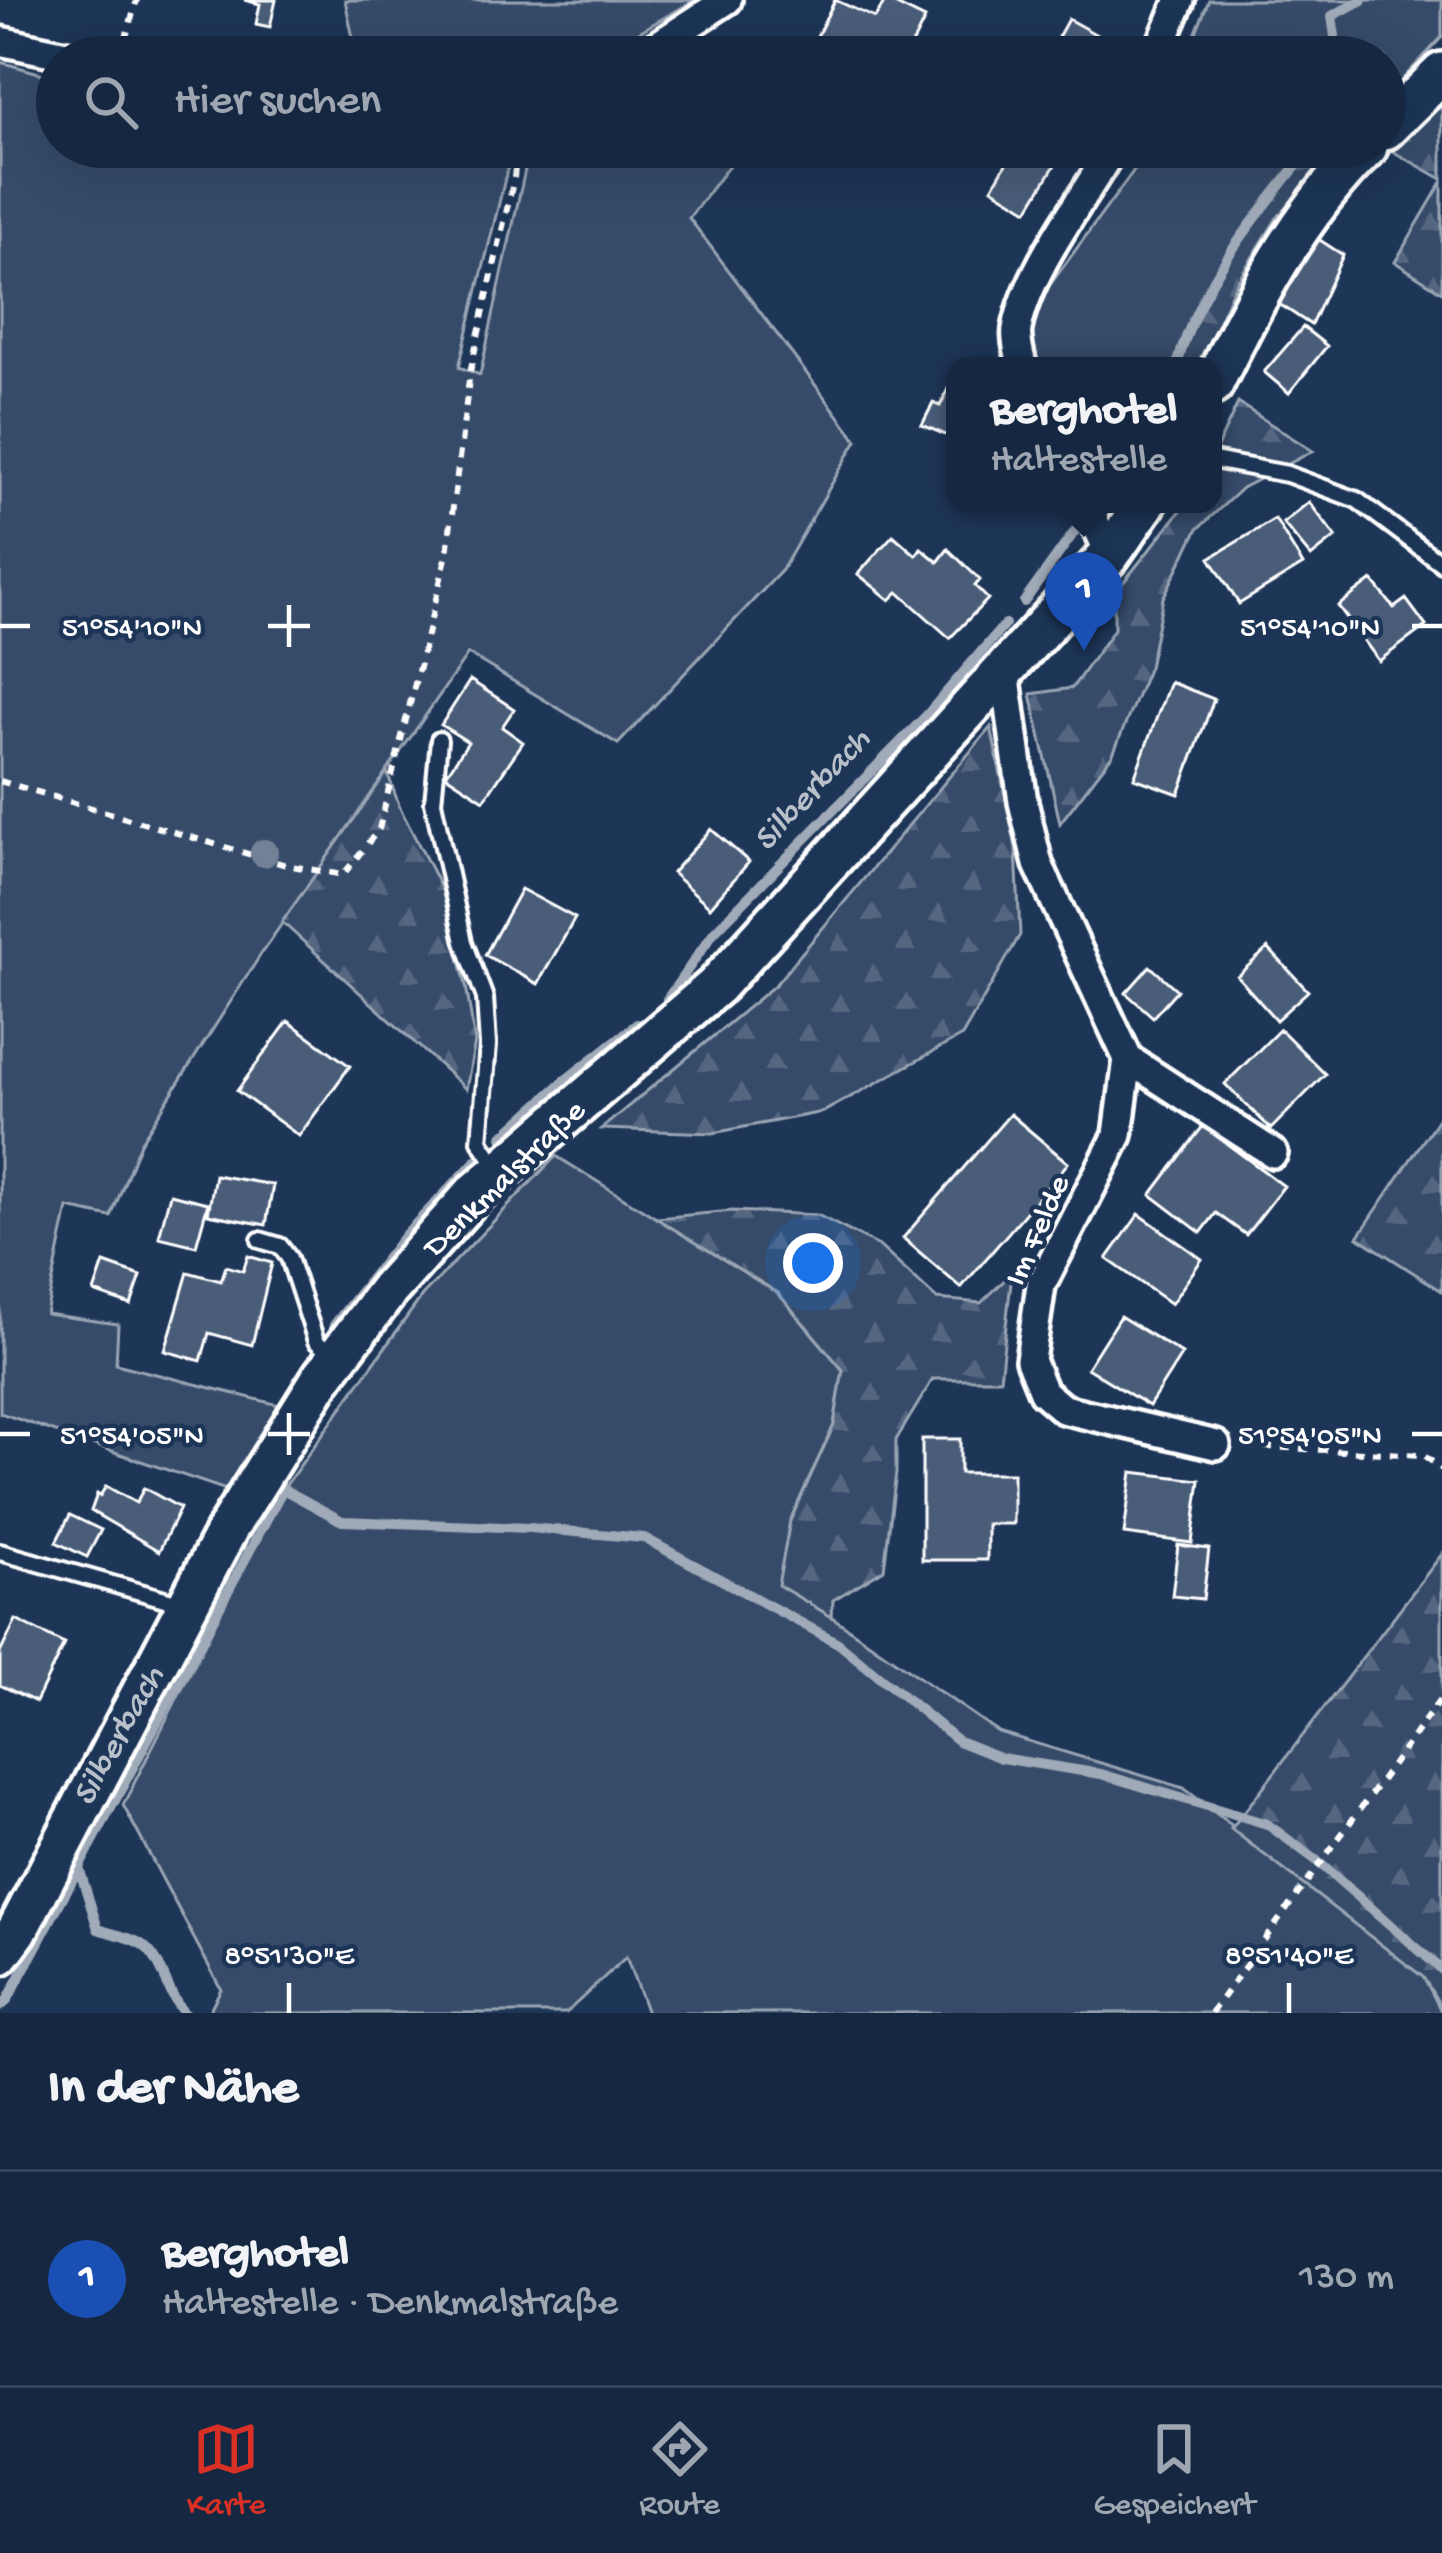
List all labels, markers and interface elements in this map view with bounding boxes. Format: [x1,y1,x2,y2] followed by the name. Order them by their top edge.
[36,36,1406,168] search box
[78,69,144,135] icon: search
[174,76,381,129] text: Hier suchen
[946,357,1222,513] popup
[991,386,1177,439] text: Berghotel
[991,439,1167,485] text: Haltestelle
[1045,552,1123,651] pin: 1
[62,613,202,648] text: 51°54'10"N
[1240,613,1380,648] text: 51°54'10"N
[746,720,882,862] water label: Silberbach
[416,1093,596,1269] street label: Denkmalstraße
[998,1170,1081,1292] street label: Im Felde
[783,1233,843,1293] your location
[60,1421,204,1456] text: 51°54'05"N
[1238,1421,1382,1456] text: 51°54'05"N
[65,1659,177,1815] water label: Silberbach
[224,1941,355,1976] text: 8°51'30"E
[1225,1941,1354,1976] text: 8°51'40"E
[48,2061,298,2121] text: In der Nähe
[162,2229,349,2282] text: Berghotel
[79,2256,95,2302] text: 1
[1299,2256,1394,2302] text: 130 m
[162,2282,618,2328] text: Haltestelle · Denkmalstraße
[187,2416,266,2526] tab: Karte
[639,2416,720,2526] tab: Route
[1094,2416,1255,2526] tab: Gespeichert

